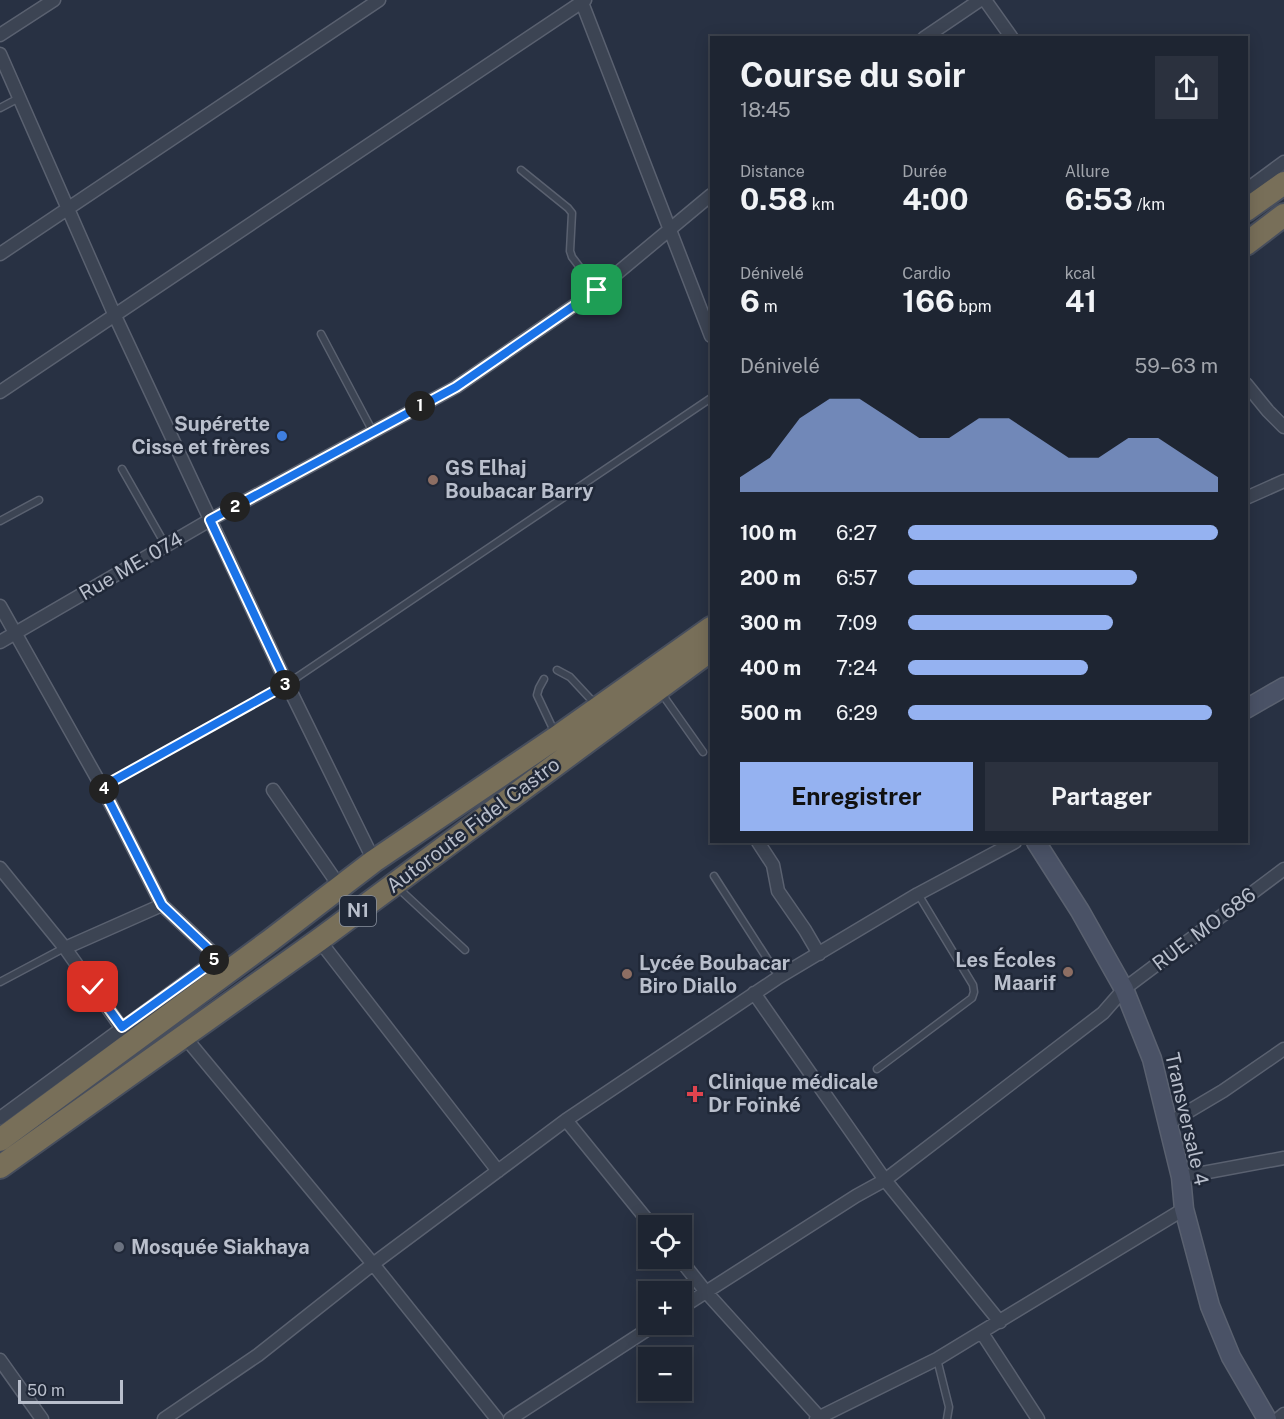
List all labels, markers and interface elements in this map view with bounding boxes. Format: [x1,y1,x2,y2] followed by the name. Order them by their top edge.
[740,56,966,94] text: Course du soir
[1155,56,1218,119] button: share
[740,98,791,122] text: 18:45
[740,162,805,181] text: Distance
[902,162,947,181] text: Durée
[1065,162,1110,181] text: Allure
[740,181,808,217] text: 0.58
[902,181,969,217] text: 4:00
[1065,181,1133,217] text: 6:53
[808,195,835,214] text: km
[1133,195,1165,214] text: /km
[571,264,622,315] pin
[740,264,804,283] text: Dénivelé
[902,264,951,283] text: Cardio
[1065,264,1096,283] text: kcal
[580,273,613,306] icon: arrive
[740,283,760,319] text: 6
[902,283,955,319] text: 166
[1065,283,1097,319] text: 41
[760,297,778,316] text: m
[955,297,992,316] text: bpm
[740,354,820,378] text: Dénivelé
[1135,354,1218,378] text: 59–63 m
[405,391,435,421] pin: 1
[417,396,423,415] text: 1
[131,412,270,459] place label: Supérette Cisse et frères
[275,429,289,443] marker: Supérette Cisse et frères
[445,456,594,503] place label: GS Elhaj Boubacar Barry
[426,473,440,487] marker: GS Elhaj Boubacar Barry
[220,492,250,522] pin: 2
[230,497,240,516] text: 2
[740,521,797,545] text: 100 m
[836,521,877,545] text: 6:27
[75,527,187,605] street label: Rue ME. 074
[740,566,801,590] text: 200 m
[836,566,878,590] text: 6:57
[740,611,801,635] text: 300 m
[836,611,877,635] text: 7:09
[740,656,801,680] text: 400 m
[836,656,877,680] text: 7:24
[270,670,300,700] pin: 3
[280,675,290,694] text: 3
[740,701,802,725] text: 500 m
[836,701,878,725] text: 6:29
[382,752,564,898] street label: Autoroute Fidel Castro
[740,762,973,831] button: Enregistrer
[985,762,1218,831] button: Partager
[89,774,119,804] pin: 4
[99,779,109,798] text: 4
[1148,882,1260,976] street label: RUE. MO 686
[340,896,376,926] road number: N1
[199,945,229,975] pin: 5
[955,947,1056,995] place label: Les Écoles Maarif
[209,950,219,969] text: 5
[639,951,790,998] place label: Lycée Boubacar Biro Diallo
[67,961,118,1012] pin
[1061,965,1075,979] marker: Les Écoles Maarif
[620,967,634,981] marker: Lycée Boubacar Biro Diallo
[76,970,109,1003] icon: check
[1160,1050,1214,1188] street label: Transversale 4
[708,1070,878,1117] place label: Clinique médicale Dr Foïnké
[686,1085,704,1103] marker: Clinique médicale Dr Foïnké
[638,1215,692,1401] map controls
[638,1215,692,1269] button: locate
[131,1235,310,1259] place label: Mosquée Siakhaya
[112,1240,126,1254] marker: Mosquée Siakhaya
[638,1281,692,1335] button: +
[638,1347,692,1401] button: −
[18,1377,123,1404] scale bar
[27,1381,65,1400] text: 50 m

